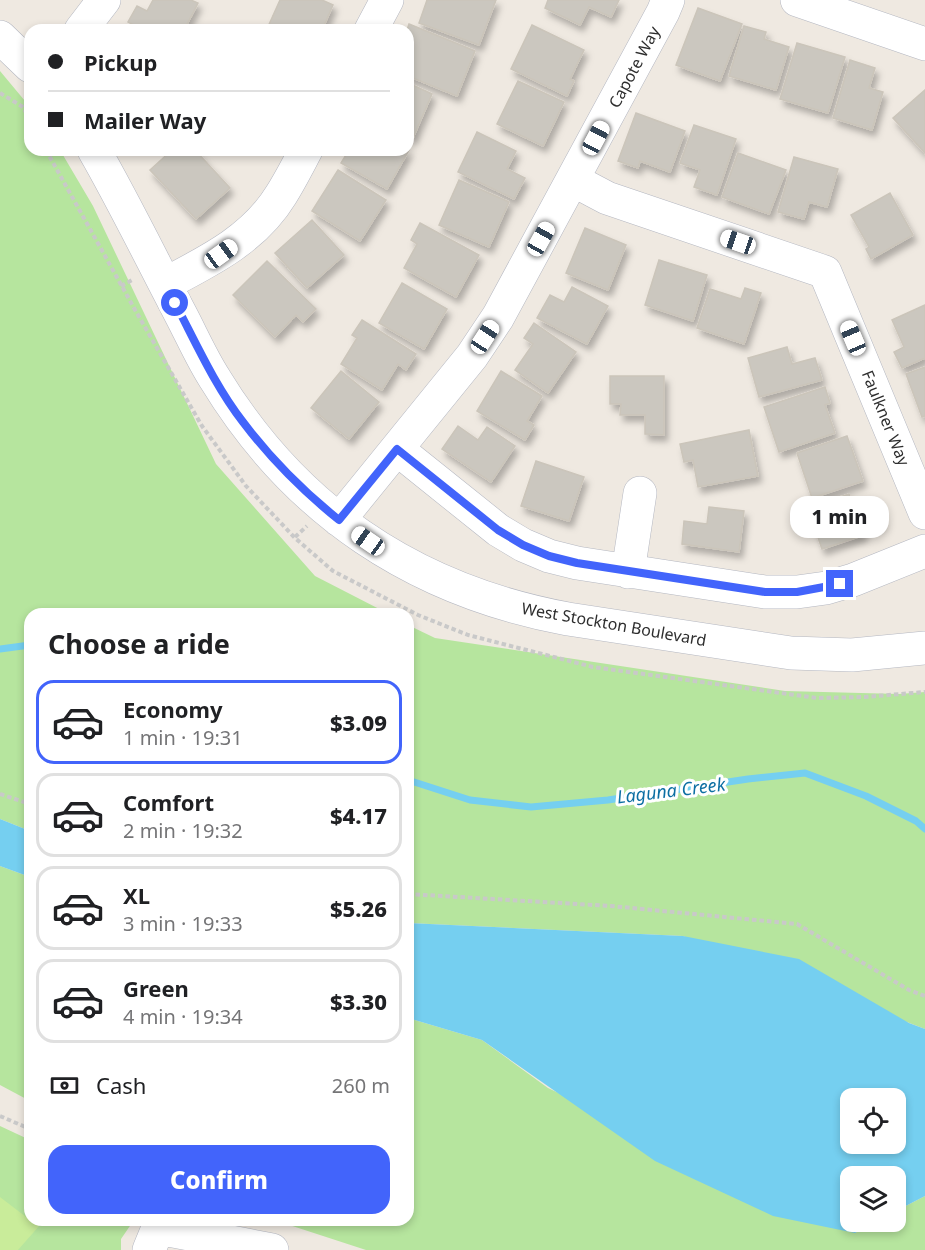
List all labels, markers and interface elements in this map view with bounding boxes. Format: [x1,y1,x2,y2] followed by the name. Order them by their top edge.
[603,22,665,112] street label: Capote Way
[84,47,157,77] text: Pickup
[84,105,206,135] text: Mailer Way
[580,118,612,158] car
[524,219,558,259] car
[718,228,758,256] car
[201,236,241,272] car
[161,289,188,316] route start
[468,317,502,357] car
[838,318,868,358] car
[857,367,915,470] street label: Faulkner Way
[790,497,890,539] callout: 1 min
[812,503,867,530] text: 1 min
[348,523,388,559] car
[826,570,853,597] route end
[520,597,708,651] street label: West Stockton Boulevard
[48,625,230,662] text: Choose a ride
[123,694,222,724] text: Economy
[51,695,105,749] icon: car
[330,707,387,737] text: $3.09
[123,724,243,751] text: 1 min · 19:31
[615,771,728,809] water label: Laguna Creek
[123,787,214,817] text: Comfort
[51,788,105,842] icon: car
[330,800,387,830] text: $4.17
[123,817,243,844] text: 2 min · 19:32
[123,880,150,910] text: XL
[51,881,105,935] icon: car
[330,893,387,923] text: $5.26
[123,910,243,937] text: 3 min · 19:33
[123,973,189,1003] text: Green
[51,974,105,1028] icon: car
[330,986,387,1016] text: $3.30
[123,1003,243,1030] text: 4 min · 19:34
[48,1069,81,1102] icon: cash
[96,1070,146,1100] text: Cash
[332,1072,390,1099] text: 260 m
[840,1088,906,1232] map controls
[840,1088,906,1154] button: locate
[48,1145,390,1214] button: Confirm
[840,1166,906,1232] button: layers

